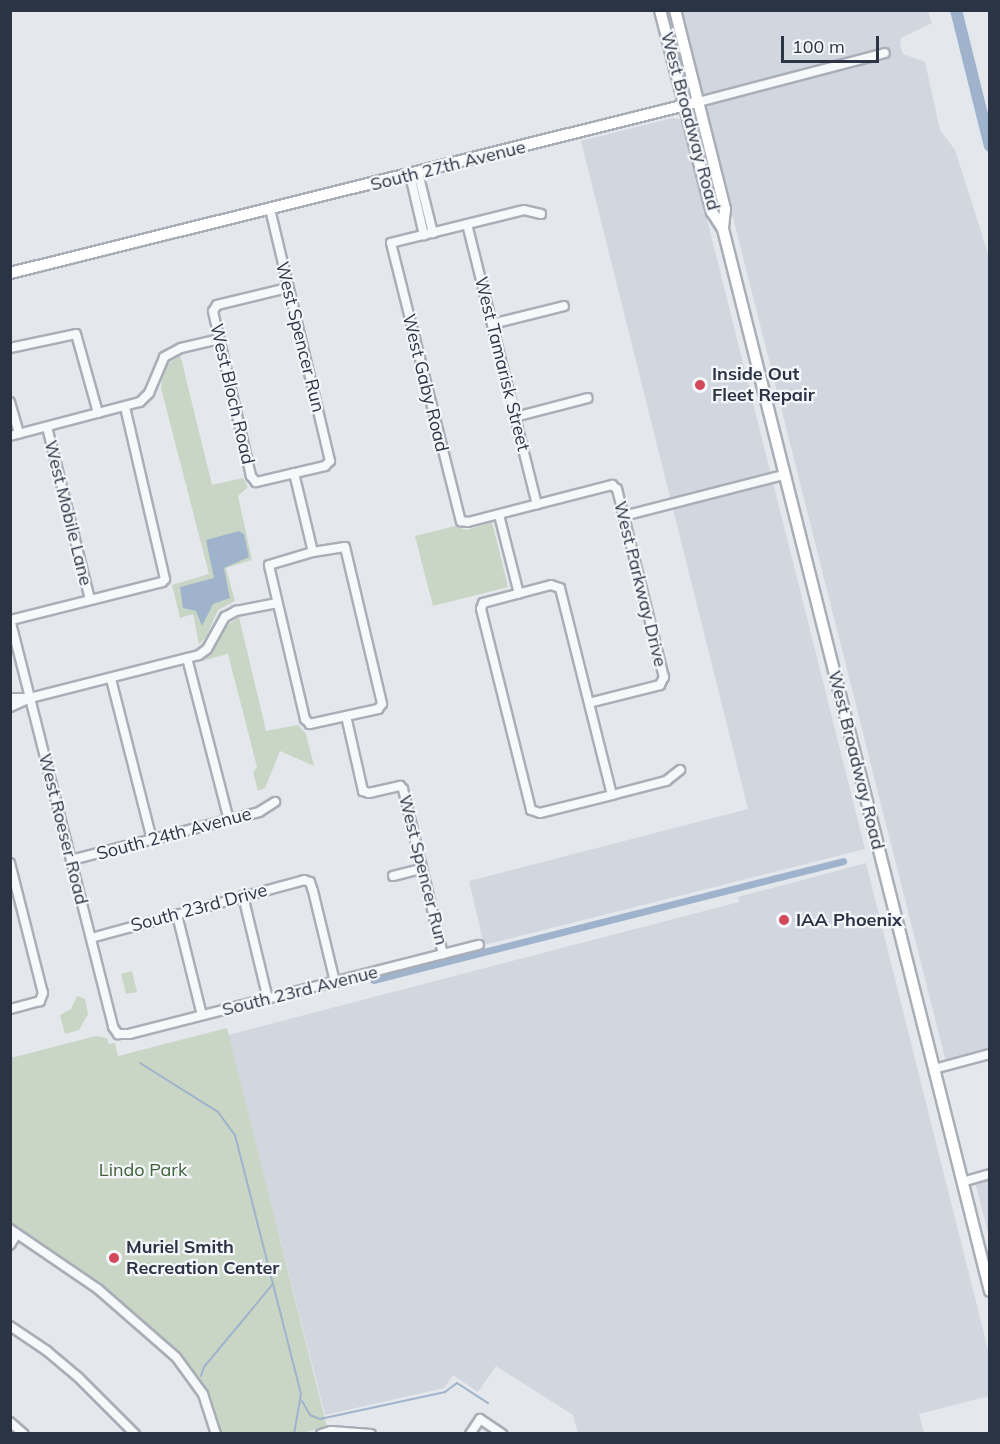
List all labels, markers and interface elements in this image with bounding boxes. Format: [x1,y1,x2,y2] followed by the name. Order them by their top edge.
[784,24,882,62] scale bar
[656,29,724,213] street label: West Broadway Road
[792,35,845,58] text: 100 m
[368,136,528,196] street label: South 27th Avenue
[271,260,329,414] street label: West Spencer Run
[470,275,534,453] street label: West Tamarisk Street
[397,312,453,454] street label: West Gaby Road
[205,322,259,466] street label: West Bloch Road
[712,364,815,406] place label: Inside Out Fleet Repair
[693,378,707,392] marker: Inside Out Fleet Repair
[39,438,97,588] street label: West Mobile Lane
[609,499,671,669] street label: West Parkway Drive
[823,668,889,852] street label: West Broadway Road
[34,751,92,907] street label: West Roeser Road
[394,793,452,947] street label: West Spencer Run
[94,803,254,865] street label: South 24th Avenue
[128,879,270,937] street label: South 23rd Drive
[796,909,902,931] place label: IAA Phoenix
[777,913,791,927] marker: IAA Phoenix
[220,961,380,1021] street label: South 23rd Avenue
[99,1159,187,1181] park label: Lindo Park
[126,1237,279,1280] place label: Muriel Smith Recreation Center
[107,1251,121,1265] marker: Muriel Smith Recreation Center

